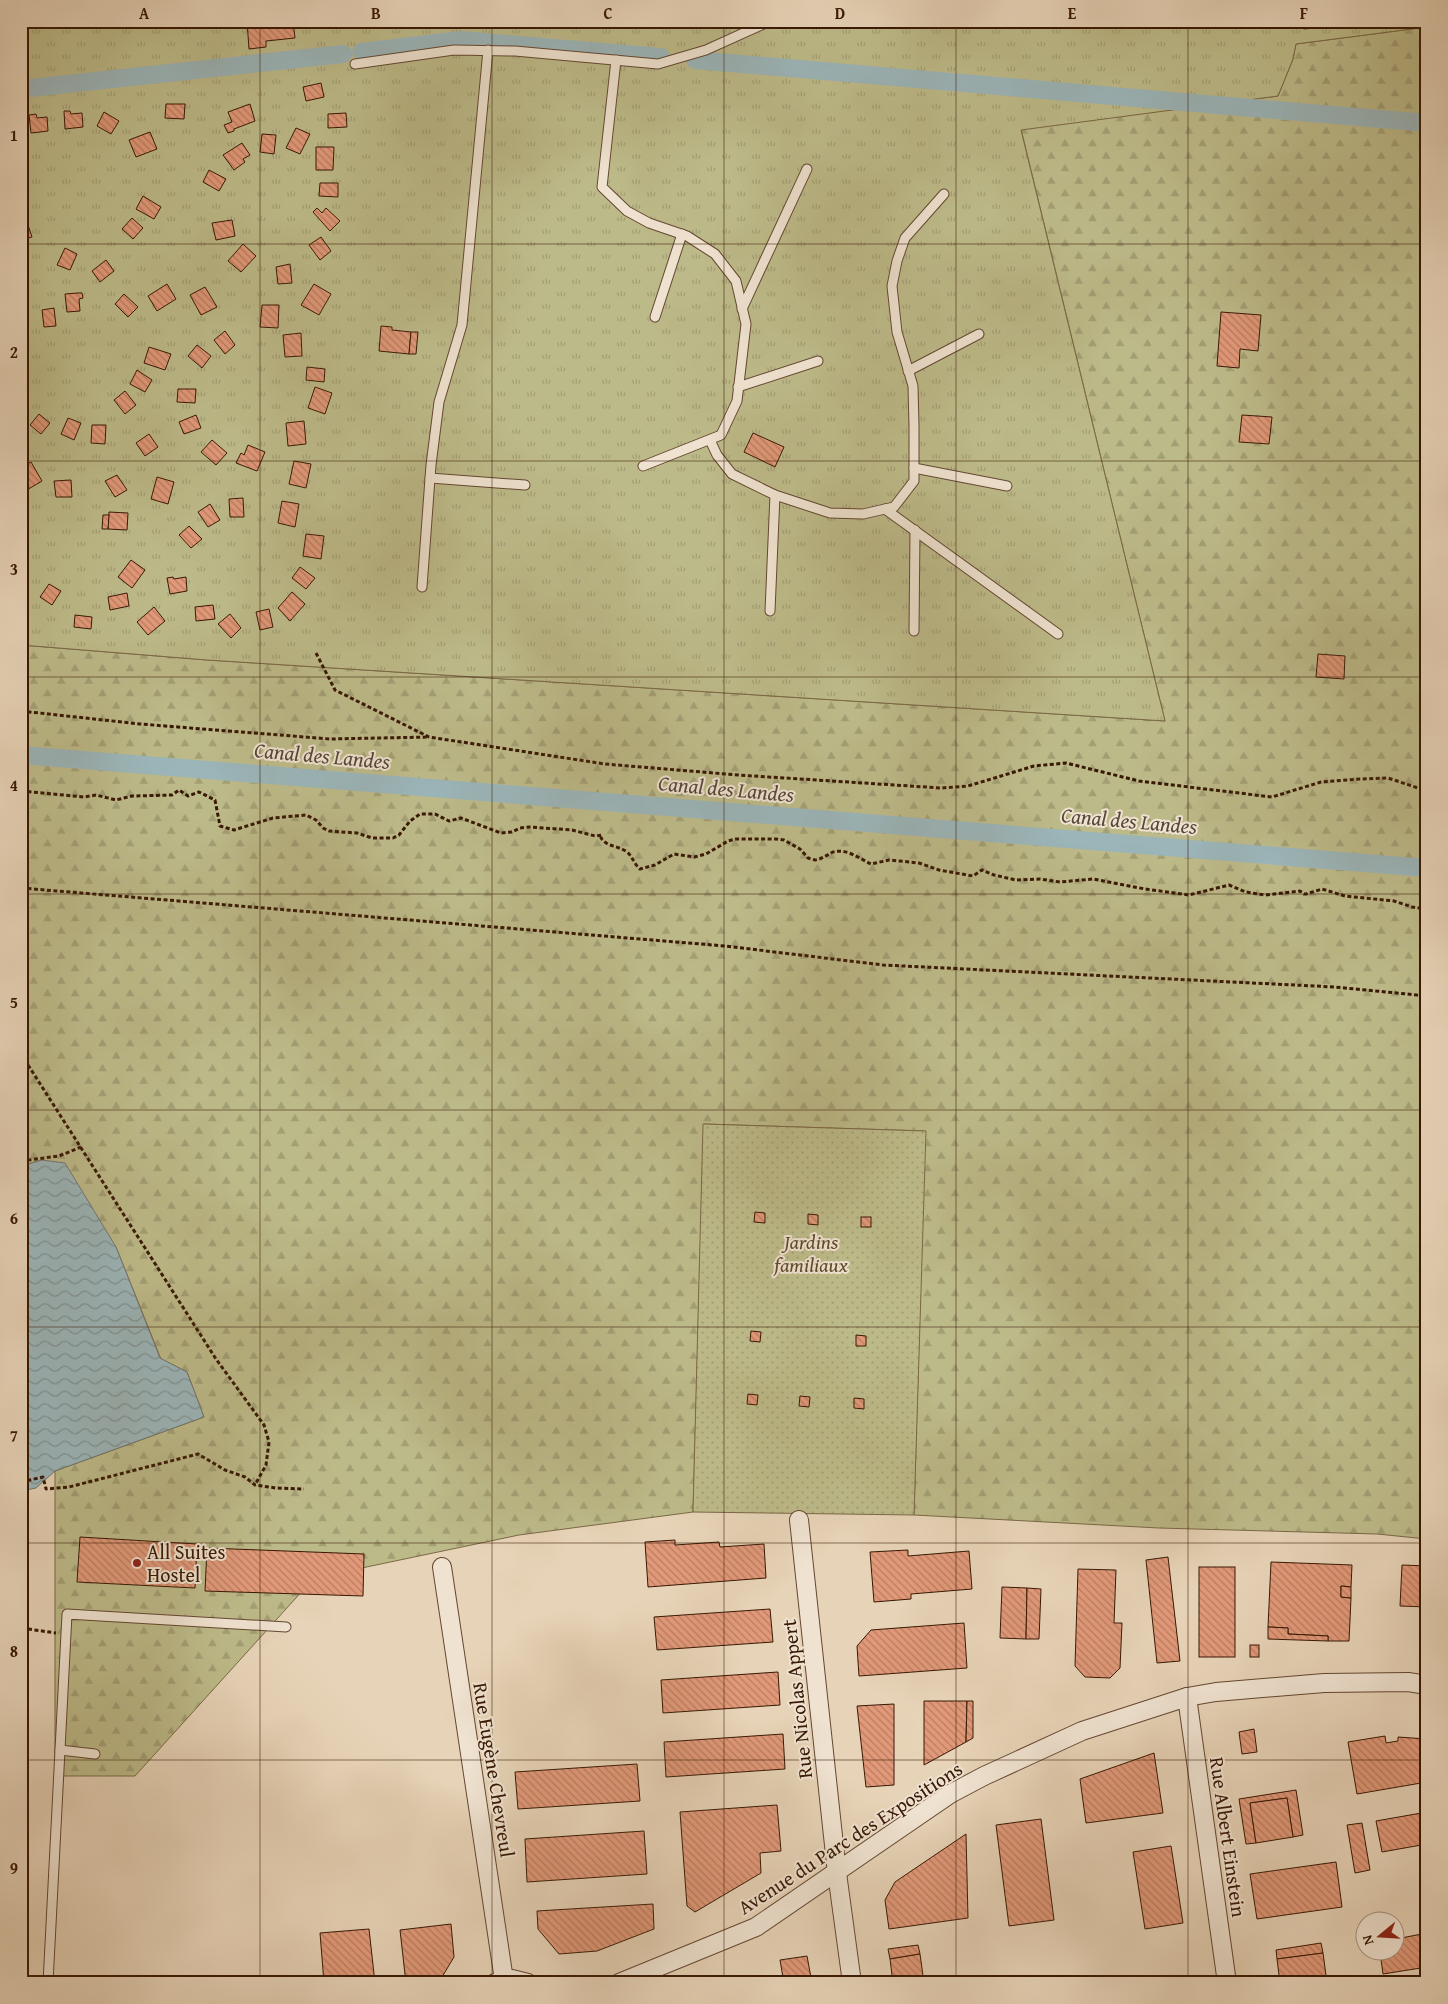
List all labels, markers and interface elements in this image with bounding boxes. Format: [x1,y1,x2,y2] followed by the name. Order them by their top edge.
[139,1,150,25] text: A
[371,1,381,25] text: B
[603,1,613,25] text: C
[835,1,845,25] text: D
[1068,1,1077,25] text: E
[1300,1,1308,25] text: F
[10,123,18,147] text: 1
[10,340,18,364] text: 2
[10,557,18,581] text: 3
[253,734,392,777] water label: Canal des Landes
[657,767,796,810] water label: Canal des Landes
[10,773,18,797] text: 4
[1060,799,1199,842] water label: Canal des Landes
[10,990,18,1014] text: 5
[10,1206,18,1230] text: 6
[773,1227,848,1279] park label: Jardins familiaux
[10,1423,18,1447] text: 7
[147,1537,225,1589] place label: All Suites Hostel
[131,1557,143,1569] marker: All Suites Hostel
[774,1618,819,1780] street label: Rue Nicolas Appert
[10,1639,18,1663] text: 8
[466,1680,523,1860] street label: Rue Eugène Chevreul
[732,1754,968,1921] street label: Avenue du Parc des Expositions
[1203,1755,1254,1919] street label: Rue Albert Einstein
[10,1856,18,1880] text: 9
[1356,1912,1406,1962] north arrow
[1356,1932,1379,1948] text: N

